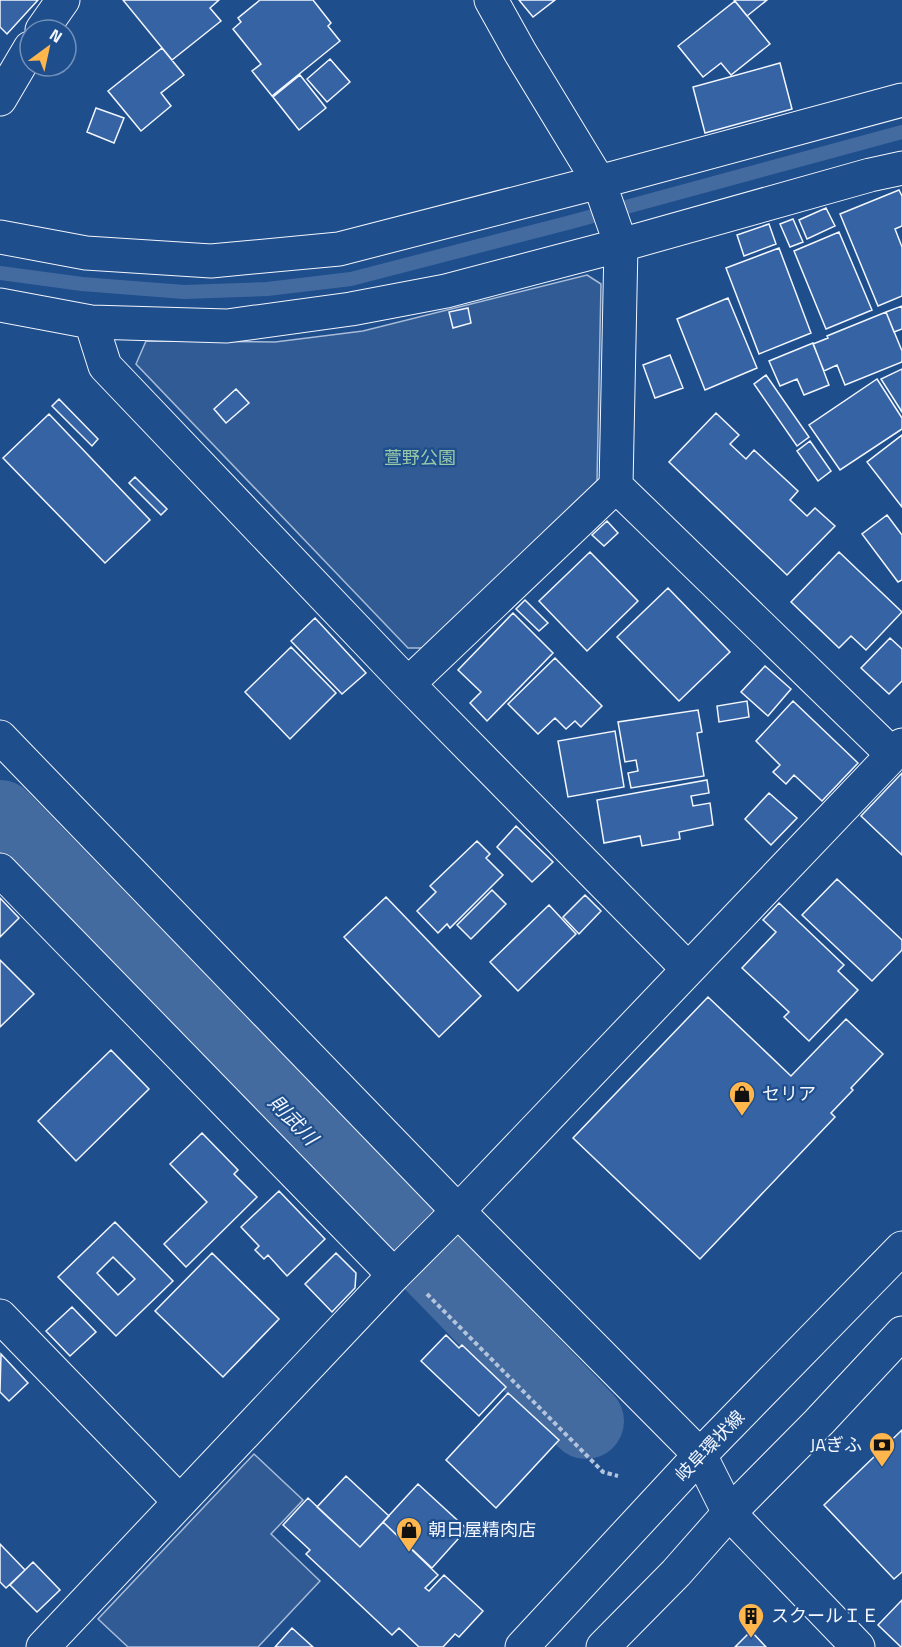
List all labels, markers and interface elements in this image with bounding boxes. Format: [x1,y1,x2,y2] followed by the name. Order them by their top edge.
[18,18,78,78] north arrow
[45,22,67,49] text: N
[384,444,456,471] park label: 萱野公園
[727,1079,757,1117] shop icon: セリア
[762,1080,816,1107] place label: セリア
[261,1087,327,1153] water label: 則武川
[669,1404,751,1487] street label: 岐阜環状線
[867,1430,897,1468] bank icon: JAぎふ
[810,1431,862,1458] place label: JAぎふ
[394,1515,424,1553] shop icon: 朝日屋精肉店
[428,1516,536,1543] place label: 朝日屋精肉店
[736,1601,766,1639] building icon: スクールＩＥ
[771,1602,879,1629] place label: スクールＩＥ

